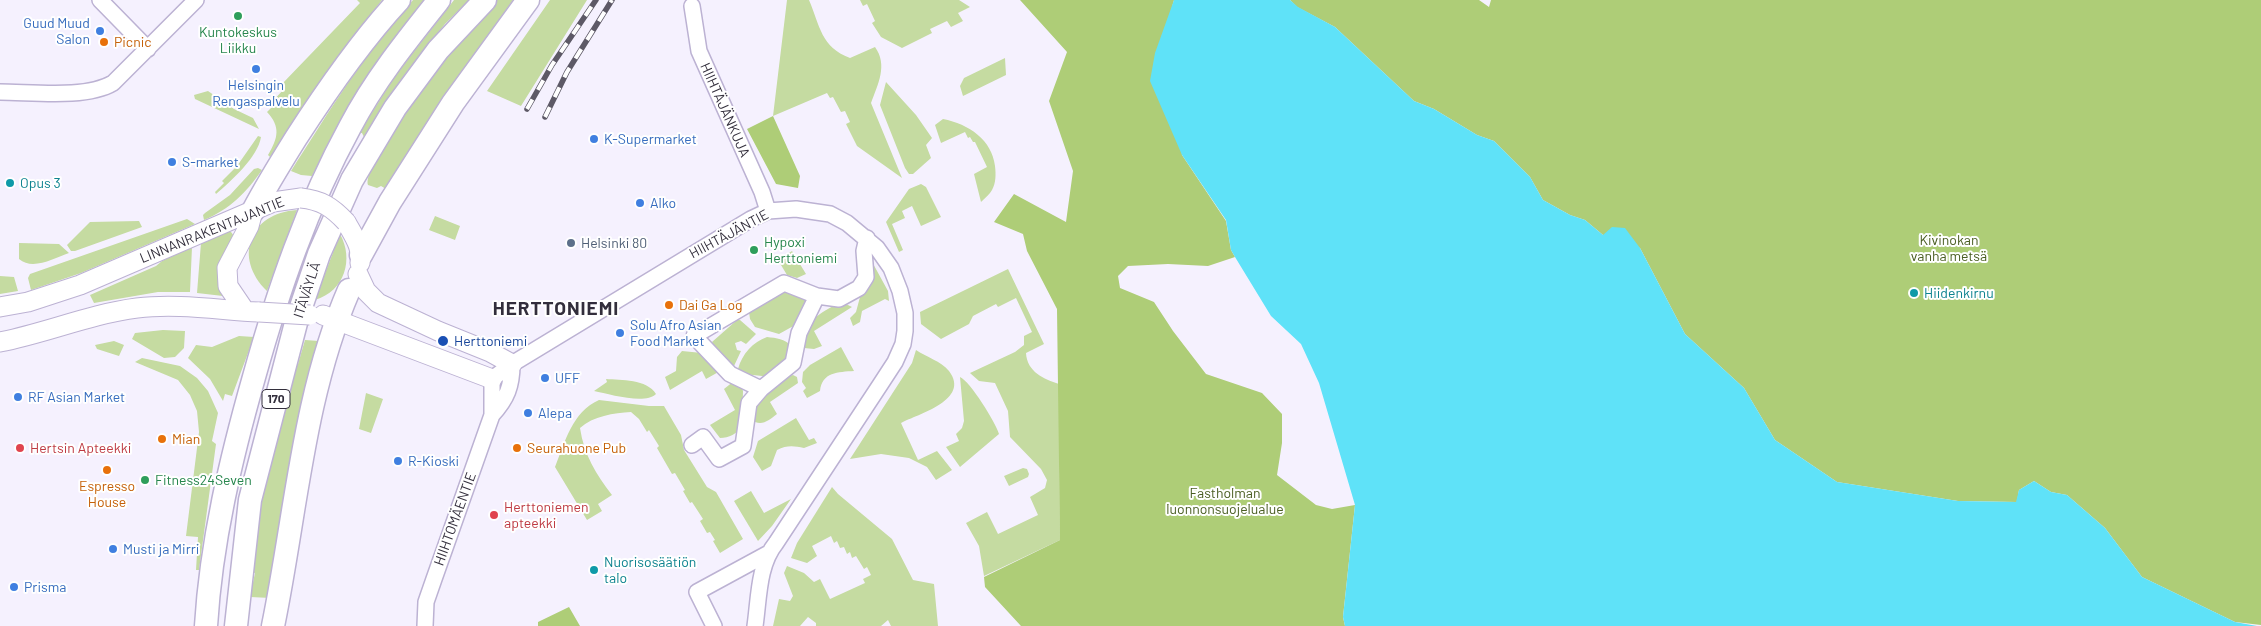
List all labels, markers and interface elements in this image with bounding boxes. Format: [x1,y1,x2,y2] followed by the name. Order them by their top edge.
[232,10,244,22] marker: Kuntokeskus Liikku
[23,15,90,48] place label: Guud Muud Salon
[199,24,277,56] place label: Kuntokeskus Liikku
[94,25,106,37] marker: Guud Muud Salon
[114,34,152,50] place label: Picnic
[98,36,110,48] marker: Picnic
[697,60,753,160] street label: HIIHTÄJÄNKUJA
[250,63,262,75] marker: Helsingin Rengaspalvelu
[212,77,300,110] place label: Helsingin Rengaspalvelu
[604,131,697,147] place label: K-Supermarket
[588,133,600,145] marker: K-Supermarket
[182,154,239,170] place label: S-market
[166,156,178,168] marker: S-market
[20,175,61,191] place label: Opus 3
[4,177,16,189] marker: Opus 3
[137,193,287,267] street label: LINNANRAKENTAJANTIE
[650,195,676,211] place label: Alko
[634,197,646,209] marker: Alko
[686,206,772,262] street label: HIIHTÄJÄNTIE
[1911,232,1987,264] park label: Kivinokan vanha metsä
[764,234,837,266] place label: Hypoxi Herttoniemi
[581,235,647,251] place label: Helsinki 80
[565,237,577,249] marker: Helsinki 80
[748,244,760,256] marker: Hypoxi Herttoniemi
[290,260,324,320] street label: ITÄVÄYLÄ
[1924,285,1994,301] place label: Hiidenkirnu
[1908,287,1920,299] marker: Hiidenkirnu
[679,297,743,313] place label: Dai Ga Log
[491,298,621,320] district label: HERTTONIEMI
[663,299,675,311] marker: Dai Ga Log
[630,317,722,350] place label: Solu Afro Asian Food Market
[614,327,626,339] marker: Solu Afro Asian Food Market
[454,333,527,349] place label: Herttoniemi
[436,334,450,348] marker: Herttoniemi
[555,370,580,386] place label: UFF
[539,372,551,384] marker: UFF
[28,389,125,405] place label: RF Asian Market
[262,389,290,408] road number: 170
[12,391,24,403] marker: RF Asian Market
[538,405,572,421] place label: Alepa
[522,407,534,419] marker: Alepa
[172,431,200,447] place label: Mian
[156,433,168,445] marker: Mian
[30,440,131,456] place label: Hertsin Apteekki
[527,440,626,456] place label: Seurahuone Pub
[14,442,26,454] marker: Hertsin Apteekki
[511,442,523,454] marker: Seurahuone Pub
[408,453,459,469] place label: R-Kioski
[392,455,404,467] marker: R-Kioski
[101,464,113,476] marker: Espresso House
[430,470,480,568] street label: HIIHTOMÄENTIE
[155,472,252,488] place label: Fitness24Seven
[139,474,151,486] marker: Fitness24Seven
[79,478,135,511] place label: Espresso House
[1166,485,1284,518] park label: Fastholman luonnonsuojelualue
[504,499,589,532] place label: Herttoniemen apteekki
[488,509,500,521] marker: Herttoniemen apteekki
[123,541,199,557] place label: Musti ja Mirri
[107,543,119,555] marker: Musti ja Mirri
[604,554,696,586] place label: Nuorisosäätiön talo
[588,564,600,576] marker: Nuorisosäätiön talo
[24,579,66,595] place label: Prisma
[8,581,20,593] marker: Prisma

